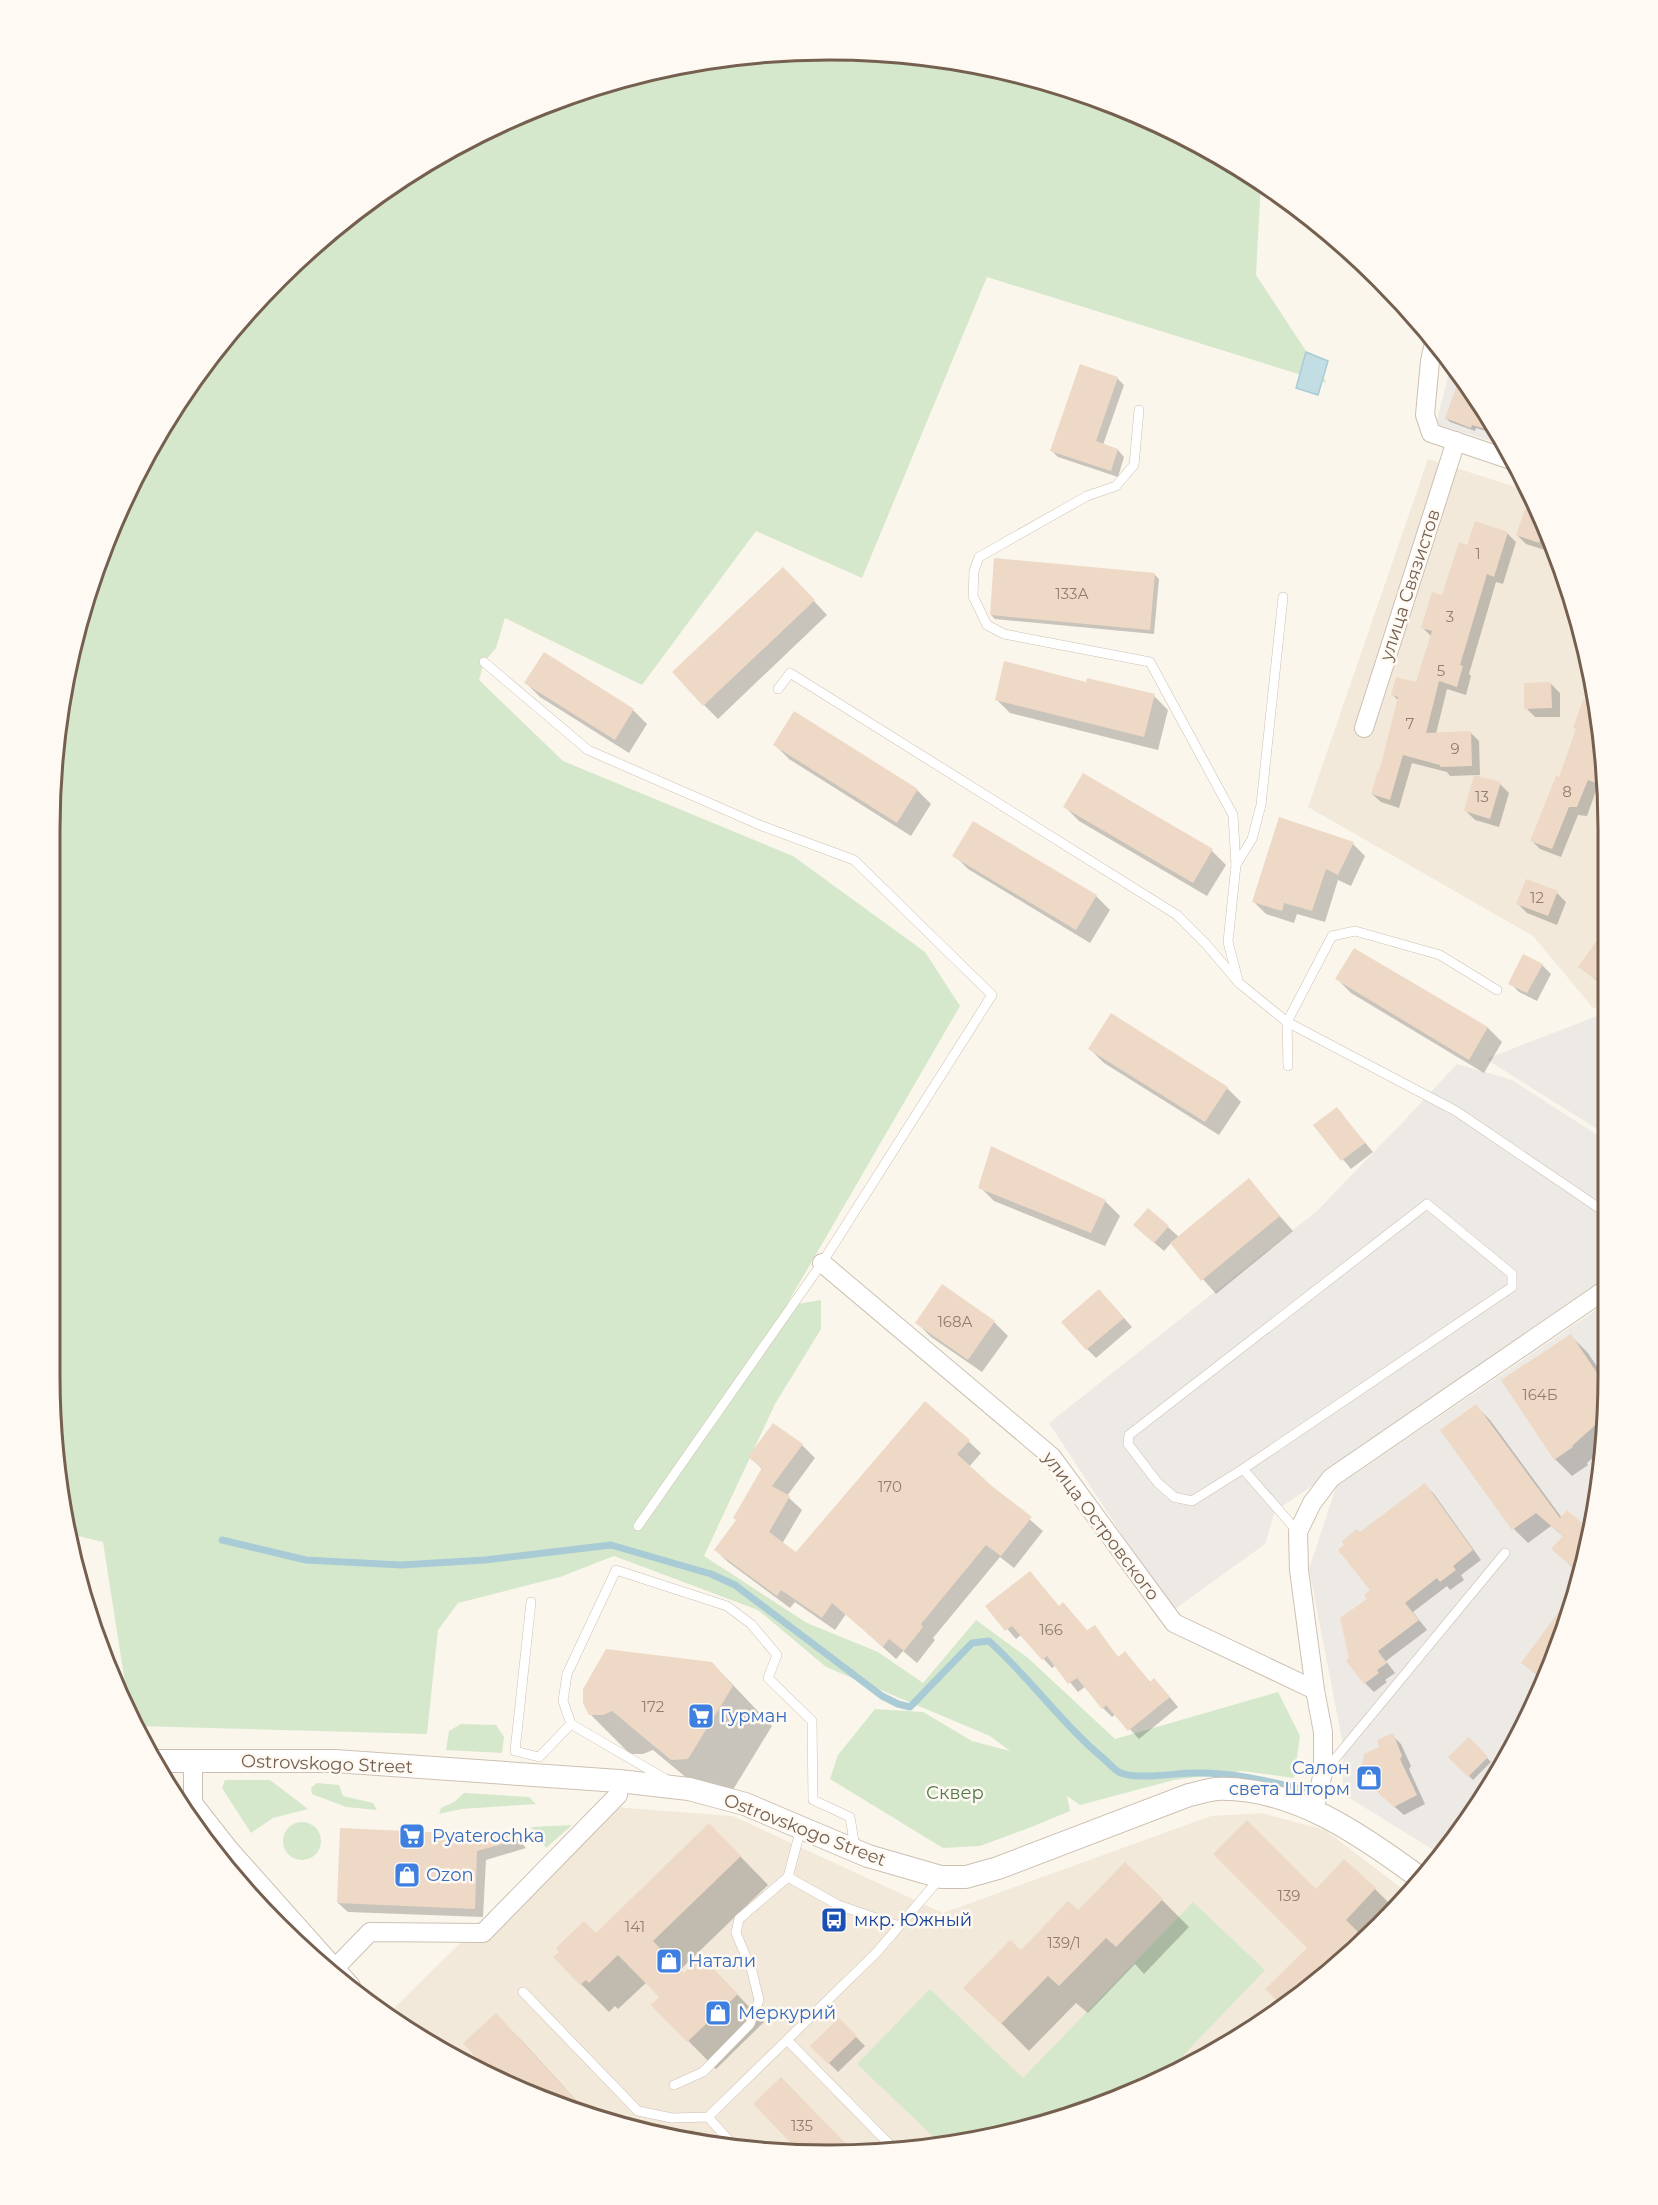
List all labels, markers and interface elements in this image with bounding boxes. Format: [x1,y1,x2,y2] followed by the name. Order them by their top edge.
[1375,506,1445,665] street label: улица Связистов
[1475,544,1481,563] house number: 1
[1055,584,1089,603] house number: 133А
[1446,607,1454,626] house number: 3
[1437,661,1445,680] house number: 5
[1406,714,1415,733] house number: 7
[1450,739,1460,758] house number: 9
[1562,782,1572,801] house number: 8
[1475,787,1489,806] house number: 13
[1530,888,1544,907] house number: 12
[937,1312,973,1331] house number: 168А
[1522,1385,1558,1404] house number: 164Б
[1037,1446,1164,1605] street label: улица Островского
[878,1477,902,1496] house number: 170
[1039,1620,1063,1639] house number: 166
[642,1697,664,1716] house number: 172
[686,1701,716,1731] supermarket icon: Гурман
[720,1705,787,1727] place label: Гурман
[241,1750,413,1778] street label: Ostrovskogo Street
[1229,1757,1350,1800] place label: Салон света Шторм
[1354,1763,1384,1793] shop icon: Салон света Шторм
[926,1782,984,1804] park label: Сквер
[721,1789,889,1871] street label: Ostrovskogo Street
[397,1821,427,1851] supermarket icon: Pyaterochka
[432,1825,544,1847] place label: Pyaterochka
[392,1860,422,1890] shop icon: Ozon
[426,1864,474,1886] place label: Ozon
[1277,1886,1301,1905] house number: 139
[819,1905,849,1935] bus stop icon: мкр. Южный
[854,1909,972,1931] place label: мкр. Южный
[625,1917,645,1936] house number: 141
[1047,1933,1081,1952] house number: 139/1
[654,1946,684,1976] shop icon: Натали
[688,1950,756,1972] place label: Натали
[703,1998,733,2028] shop icon: Меркурий
[738,2002,836,2024] place label: Меркурий
[791,2116,813,2135] house number: 135

